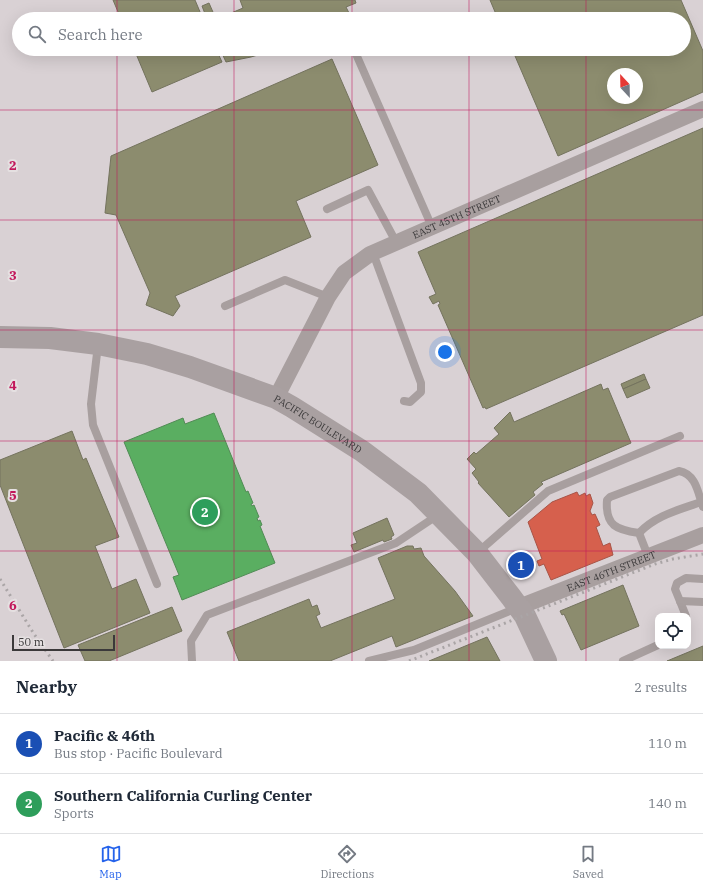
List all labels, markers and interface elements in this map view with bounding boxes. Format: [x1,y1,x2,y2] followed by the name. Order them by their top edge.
[12,12,691,56] search box
[26,23,48,45] icon: search
[58,25,143,44] text: Search here
[607,68,643,104] north arrow
[9,157,17,174] text: 2
[411,192,503,242] street label: EAST 45TH STREET
[9,267,17,284] text: 3
[435,342,455,362] your location
[9,377,17,394] text: 4
[271,392,364,456] street label: PACIFIC BOULEVARD
[9,487,17,504] text: 5
[192,497,218,527] pin: 2
[565,548,658,595] street label: EAST 46TH STREET
[508,550,534,580] pin: 1
[9,597,17,614] text: 6
[655,613,691,649] map controls
[655,613,691,649] button: locate
[12,633,115,652] scale bar
[18,635,44,649] text: 50 m
[16,676,77,698] text: Nearby
[634,679,687,696] text: 2 results
[54,726,155,745] text: Pacific & 46th
[25,735,33,752] text: 1
[648,735,687,752] text: 110 m
[54,745,223,762] text: Bus stop · Pacific Boulevard
[54,786,312,805] text: Southern California Curling Center
[25,795,33,812] text: 2
[648,795,687,812] text: 140 m
[54,805,94,822] text: Sports
[99,843,122,881] tab: Map
[320,843,374,881] tab: Directions
[573,843,604,881] tab: Saved

